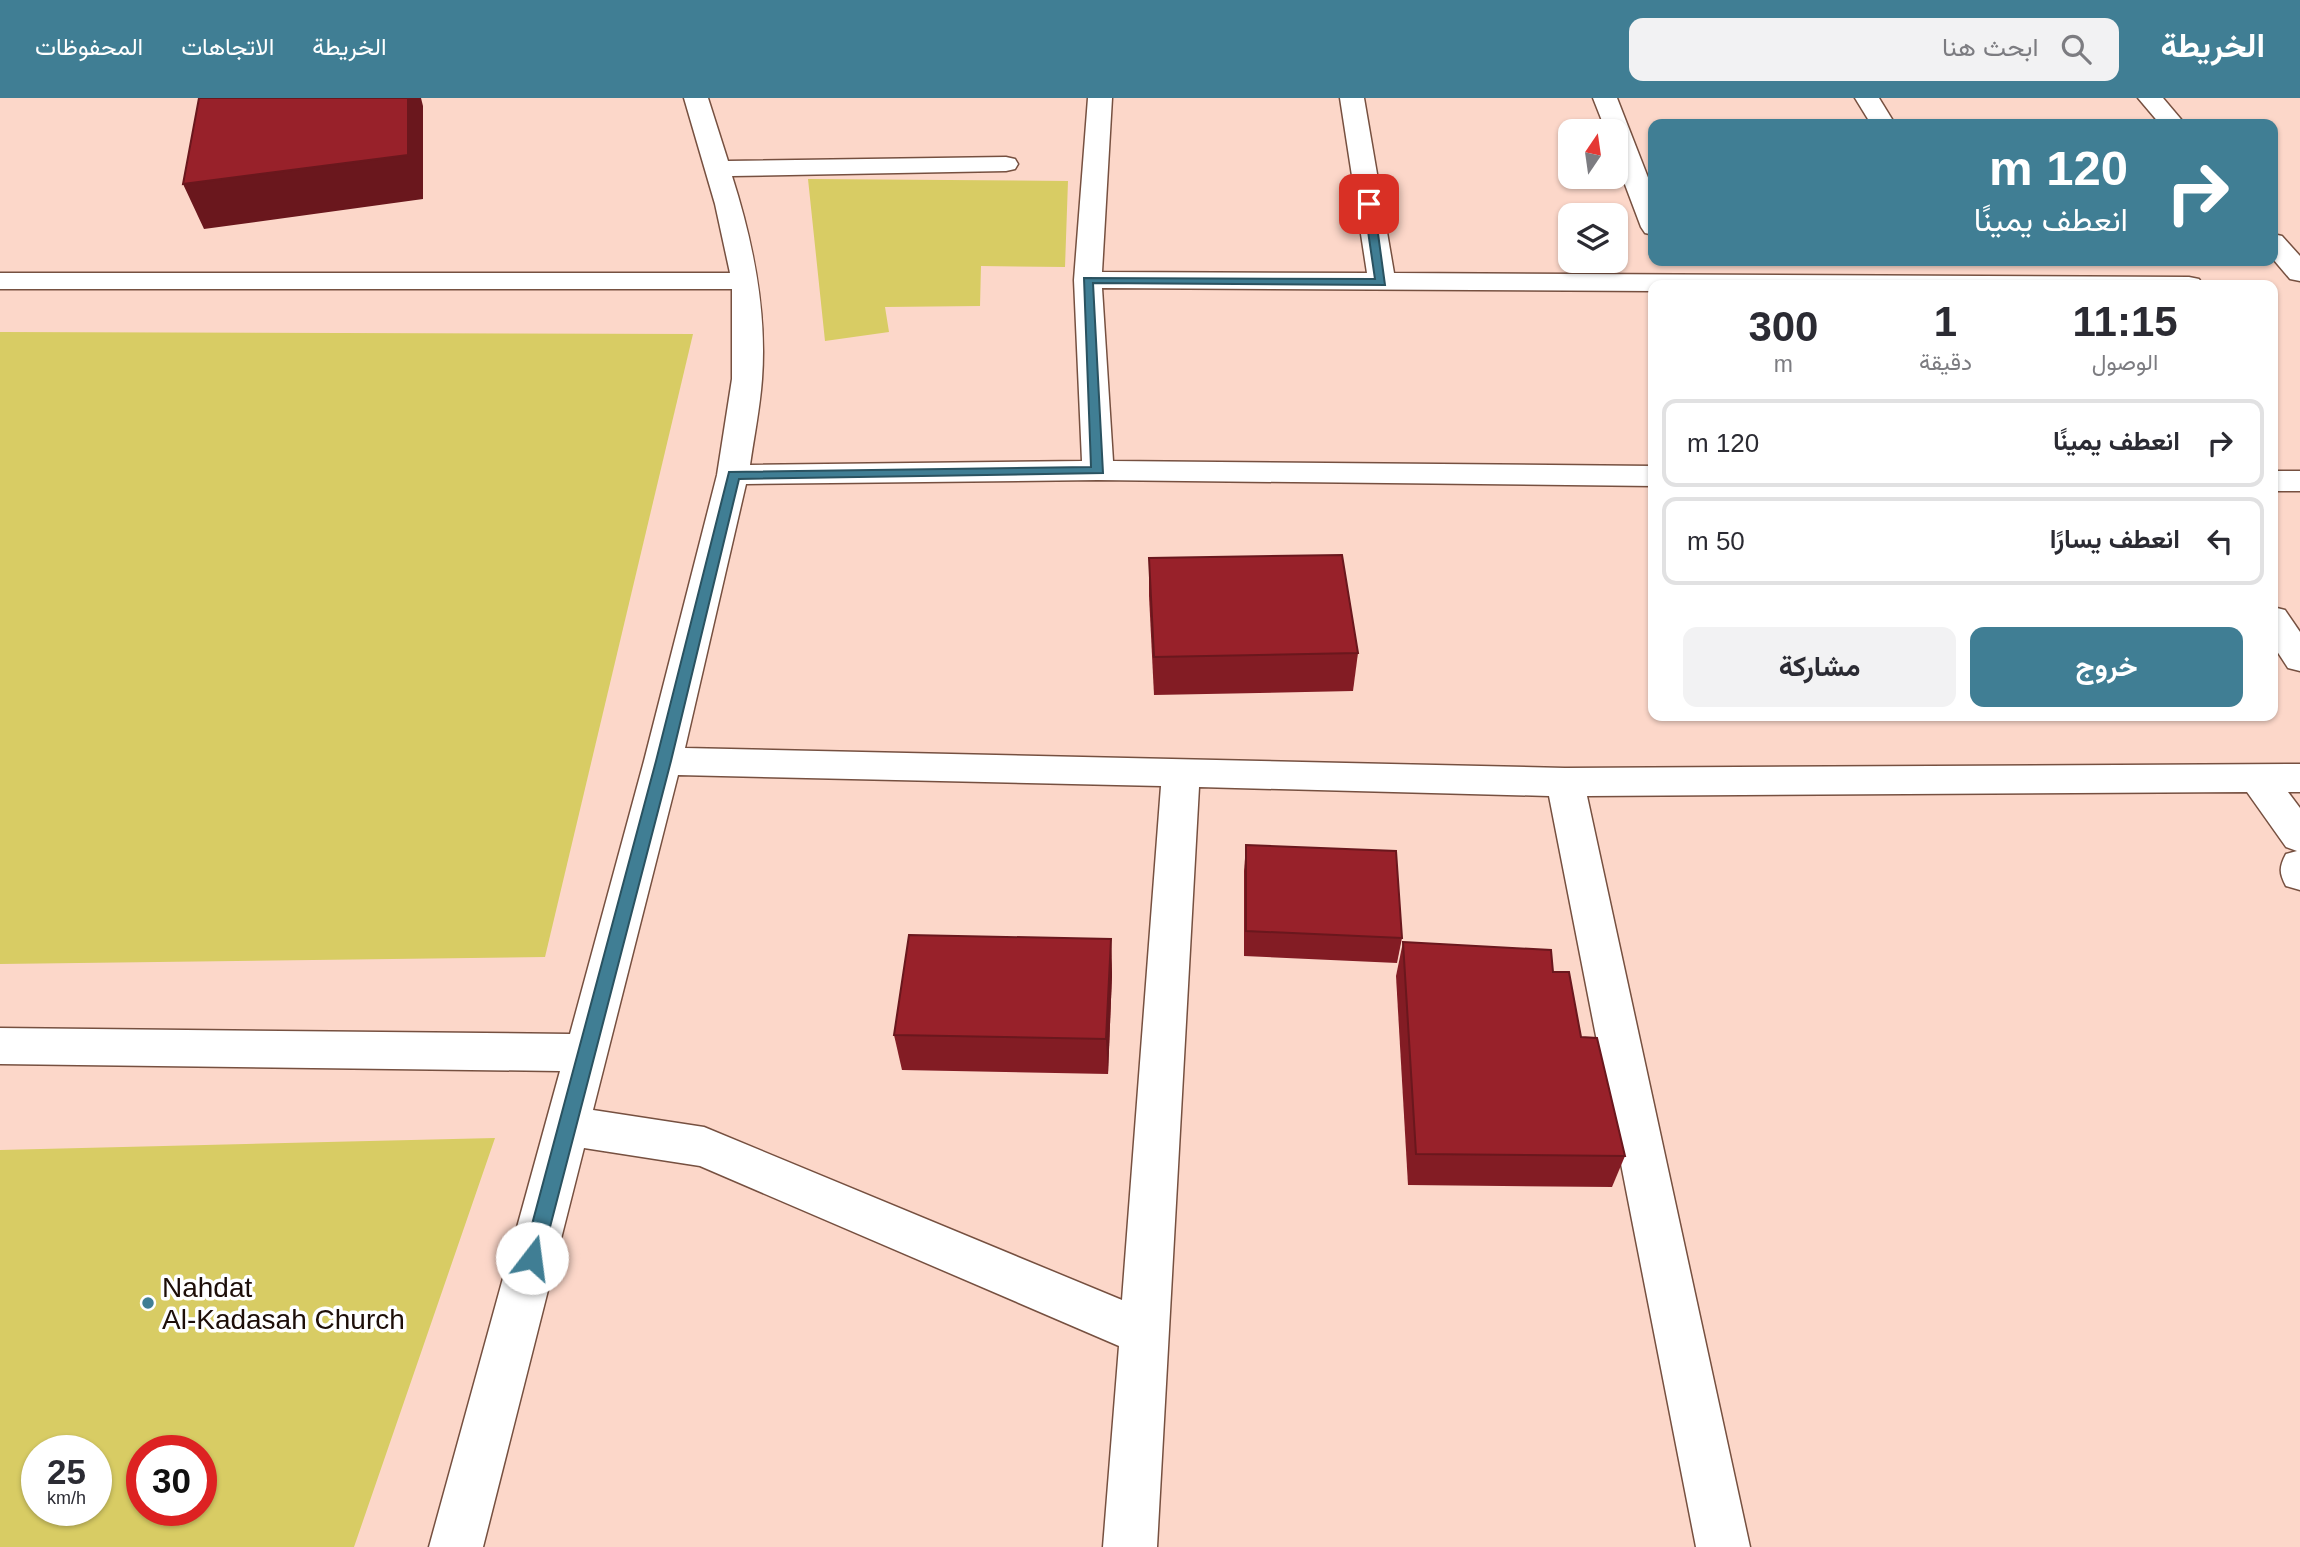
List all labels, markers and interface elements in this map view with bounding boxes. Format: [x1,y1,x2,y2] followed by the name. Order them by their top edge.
[1629,18,2119,81] search box
[2161,27,2265,64] text: الخريطة
[2057,30,2095,68] icon: search
[1942,32,2039,62] text: ابحث هنا
[35,33,143,60] text: المحفوظات
[181,33,274,60] text: الاتجاهات
[312,33,387,60] text: الخريطة
[1558,119,1628,189] north arrow
[1558,119,1628,273] map controls
[1989,141,2128,195] text: 120 m
[2152,147,2243,238] icon: right
[1339,174,1399,234] pin
[1350,185,1388,223] icon: arrive
[1974,202,2128,238] text: انعطف يمينًا
[1558,203,1628,273] button: layers
[1934,298,1957,345] text: 1
[2073,298,2178,345] text: 11:15
[1748,303,1818,350] text: 300
[1919,349,1972,375] text: دقيقة
[2092,349,2158,375] text: الوصول
[1774,351,1793,377] text: m
[2201,424,2239,462] icon: right
[2053,426,2180,456] text: انعطف يمينًا
[1687,428,1759,458] text: 120 m
[2201,522,2239,560] icon: left
[2050,524,2180,554] text: انعطف يسارًا
[1687,526,1745,556] text: 50 m
[1683,627,1956,707] button: مشاركة
[1970,627,2243,707] button: خروج
[495,1221,569,1295] position arrow
[162,1272,405,1335] place label: Nahdat Al-Kadasah Church
[140,1295,156,1311] marker: Nahdat Al-Kadasah Church
[126,1435,217,1526] speed limit sign: 30
[47,1452,86,1491] text: 25
[47,1488,86,1508] text: km/h

